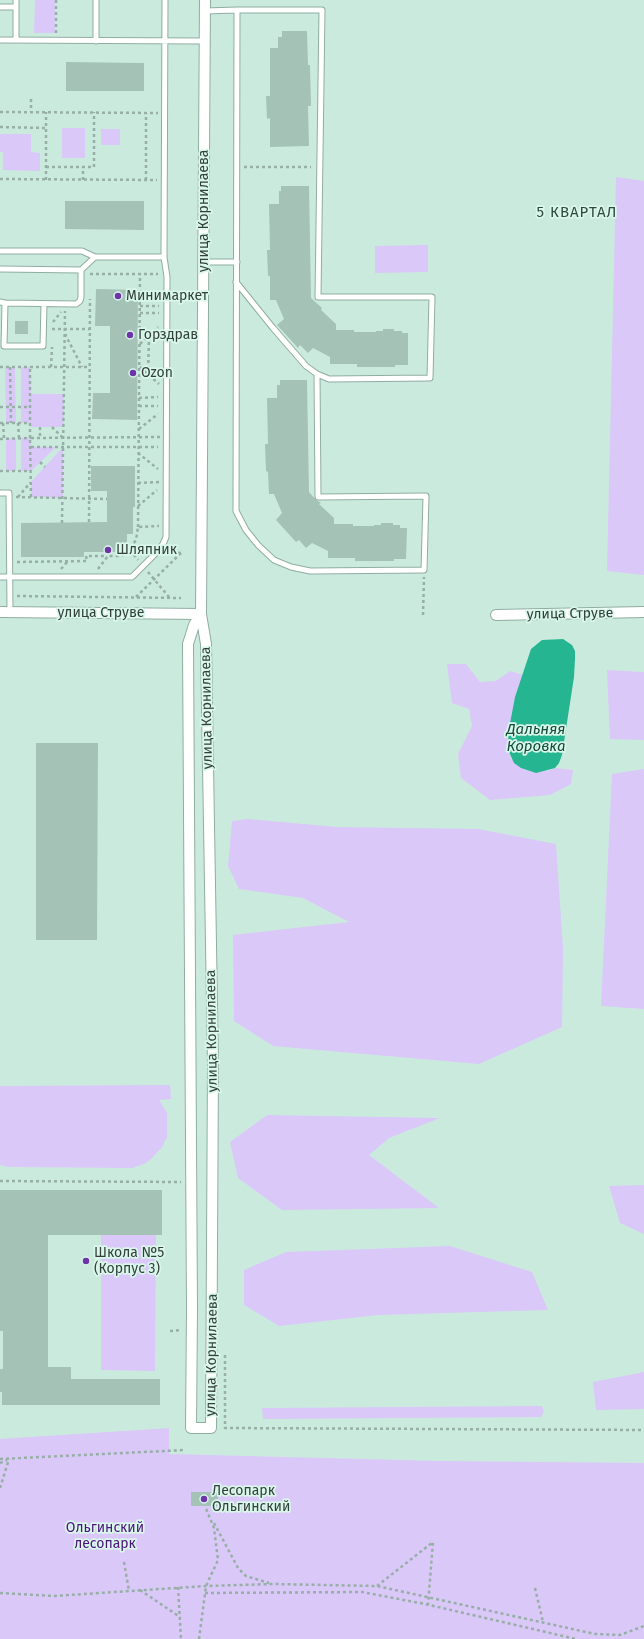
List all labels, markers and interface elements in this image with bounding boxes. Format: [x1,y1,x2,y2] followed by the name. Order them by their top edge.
[196,150,212,272] street label: улица Корнилаева
[537,204,617,222] district label: 5 КВАРТАЛ
[126,288,208,304] place label: Минимаркет
[113,291,123,301] marker: Минимаркет
[138,327,198,343] place label: Горздрав
[125,330,135,340] marker: Горздрав
[141,365,173,381] place label: Ozon
[128,368,138,378] marker: Ozon
[116,542,177,558] place label: Шляпник
[103,545,113,555] marker: Шляпник
[58,605,144,621] street label: улица Струве
[526,605,614,623] street label: улица Струве
[198,647,216,769] street label: улица Корнилаева
[506,721,566,756] water label: Дальняя Коровка
[203,970,221,1092] street label: улица Корнилаева
[94,1245,164,1278] place label: Школа №5 (Корпус 3)
[81,1256,91,1266] marker: Школа №5 (Корпус 3)
[203,1294,221,1416] street label: улица Корнилаева
[212,1483,290,1516] place label: Лесопарк Ольгинский
[199,1494,209,1504] marker: Лесопарк Ольгинский
[66,1520,144,1552] park label: Ольгинский лесопарк

